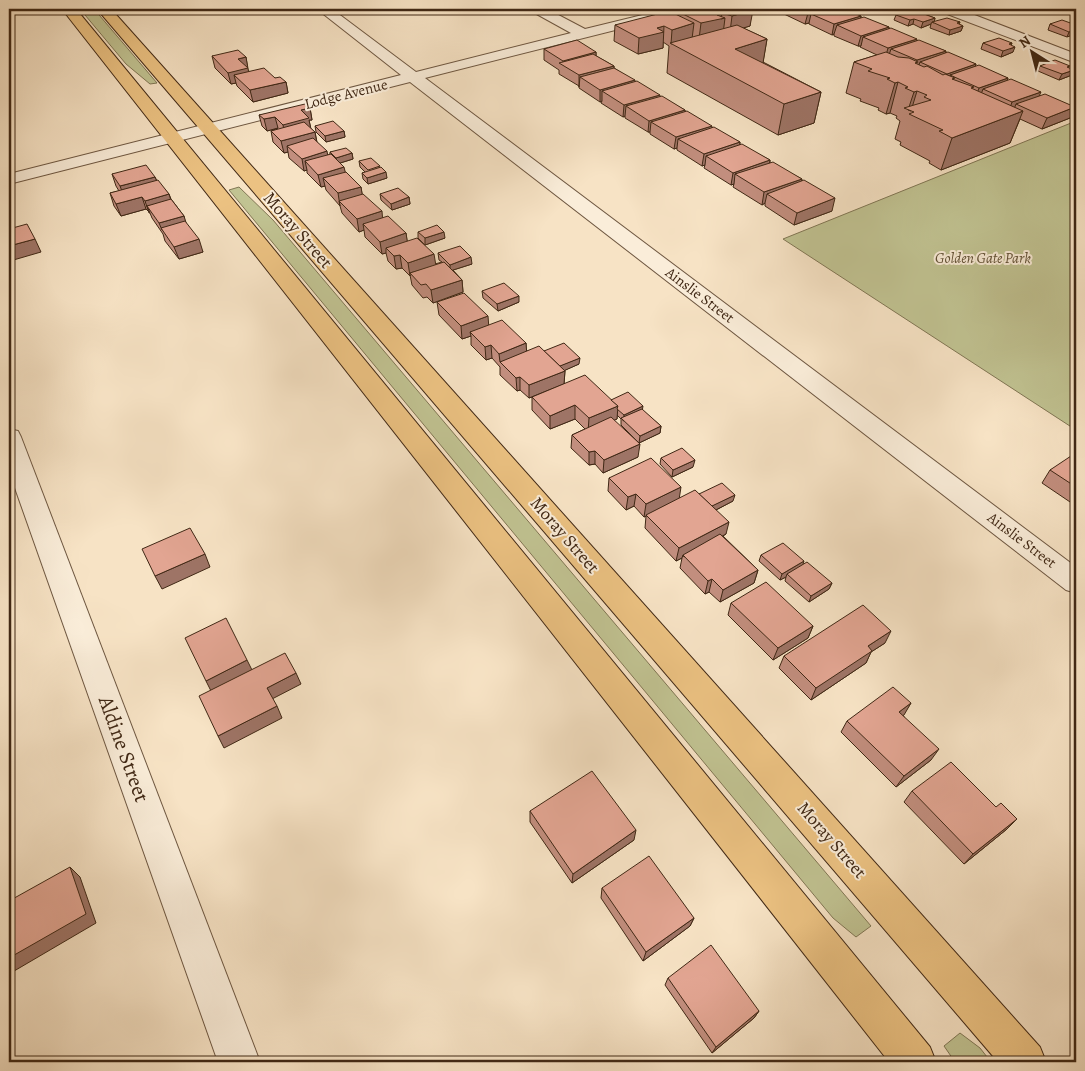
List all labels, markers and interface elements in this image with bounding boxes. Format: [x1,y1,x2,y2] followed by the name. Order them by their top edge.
[1008,28,1058,78] north arrow
[1015,31,1034,53] text: N
[302,74,390,114] street label: Lodge Avenue
[258,186,338,274] street label: Moray Street
[935,248,1031,268] park label: Golden Gate Park
[661,262,739,328] street label: Ainslie Street
[525,491,605,579] street label: Moray Street
[983,507,1061,573] street label: Ainslie Street
[92,691,156,806] street label: Aldine Street
[792,796,872,884] street label: Moray Street

